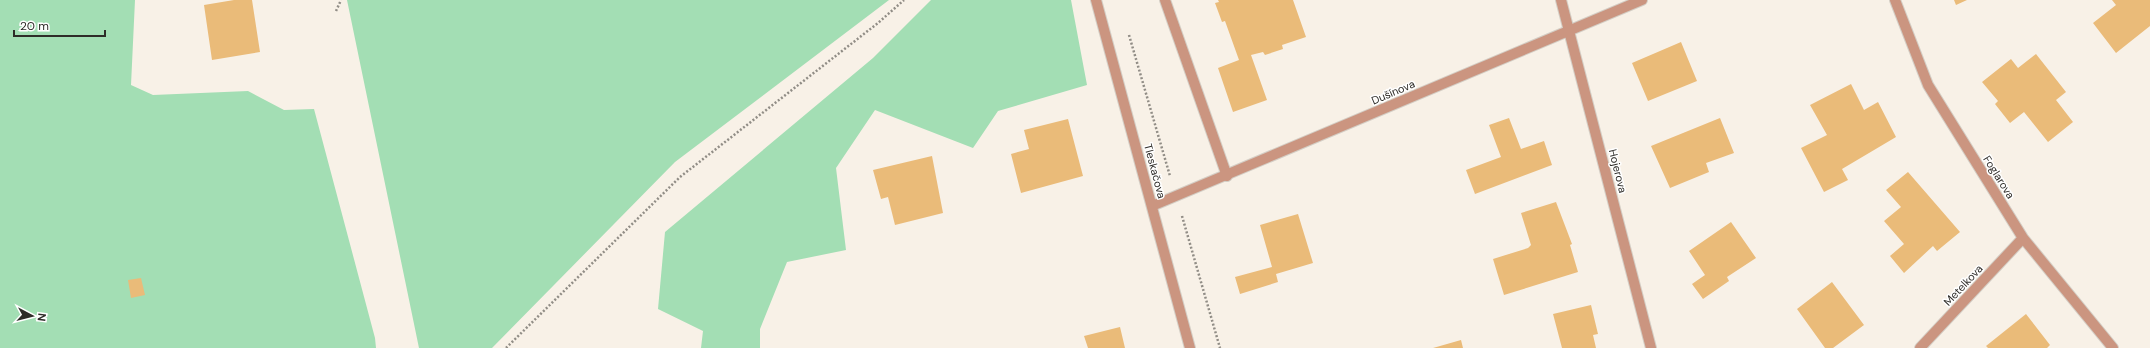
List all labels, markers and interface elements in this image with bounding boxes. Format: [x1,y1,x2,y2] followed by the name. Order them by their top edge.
[14,12,105,38] scale bar
[20,18,49,34] text: 20 m
[1369,77,1417,107] street label: Dušínova
[1141,142,1169,200] street label: Tleskačova
[1606,148,1630,194] street label: Hojerova
[1980,153,2018,201] street label: Foglarova
[1940,262,1986,308] street label: Metelkova
[12,296,52,336] north arrow
[34,312,49,322] text: N

